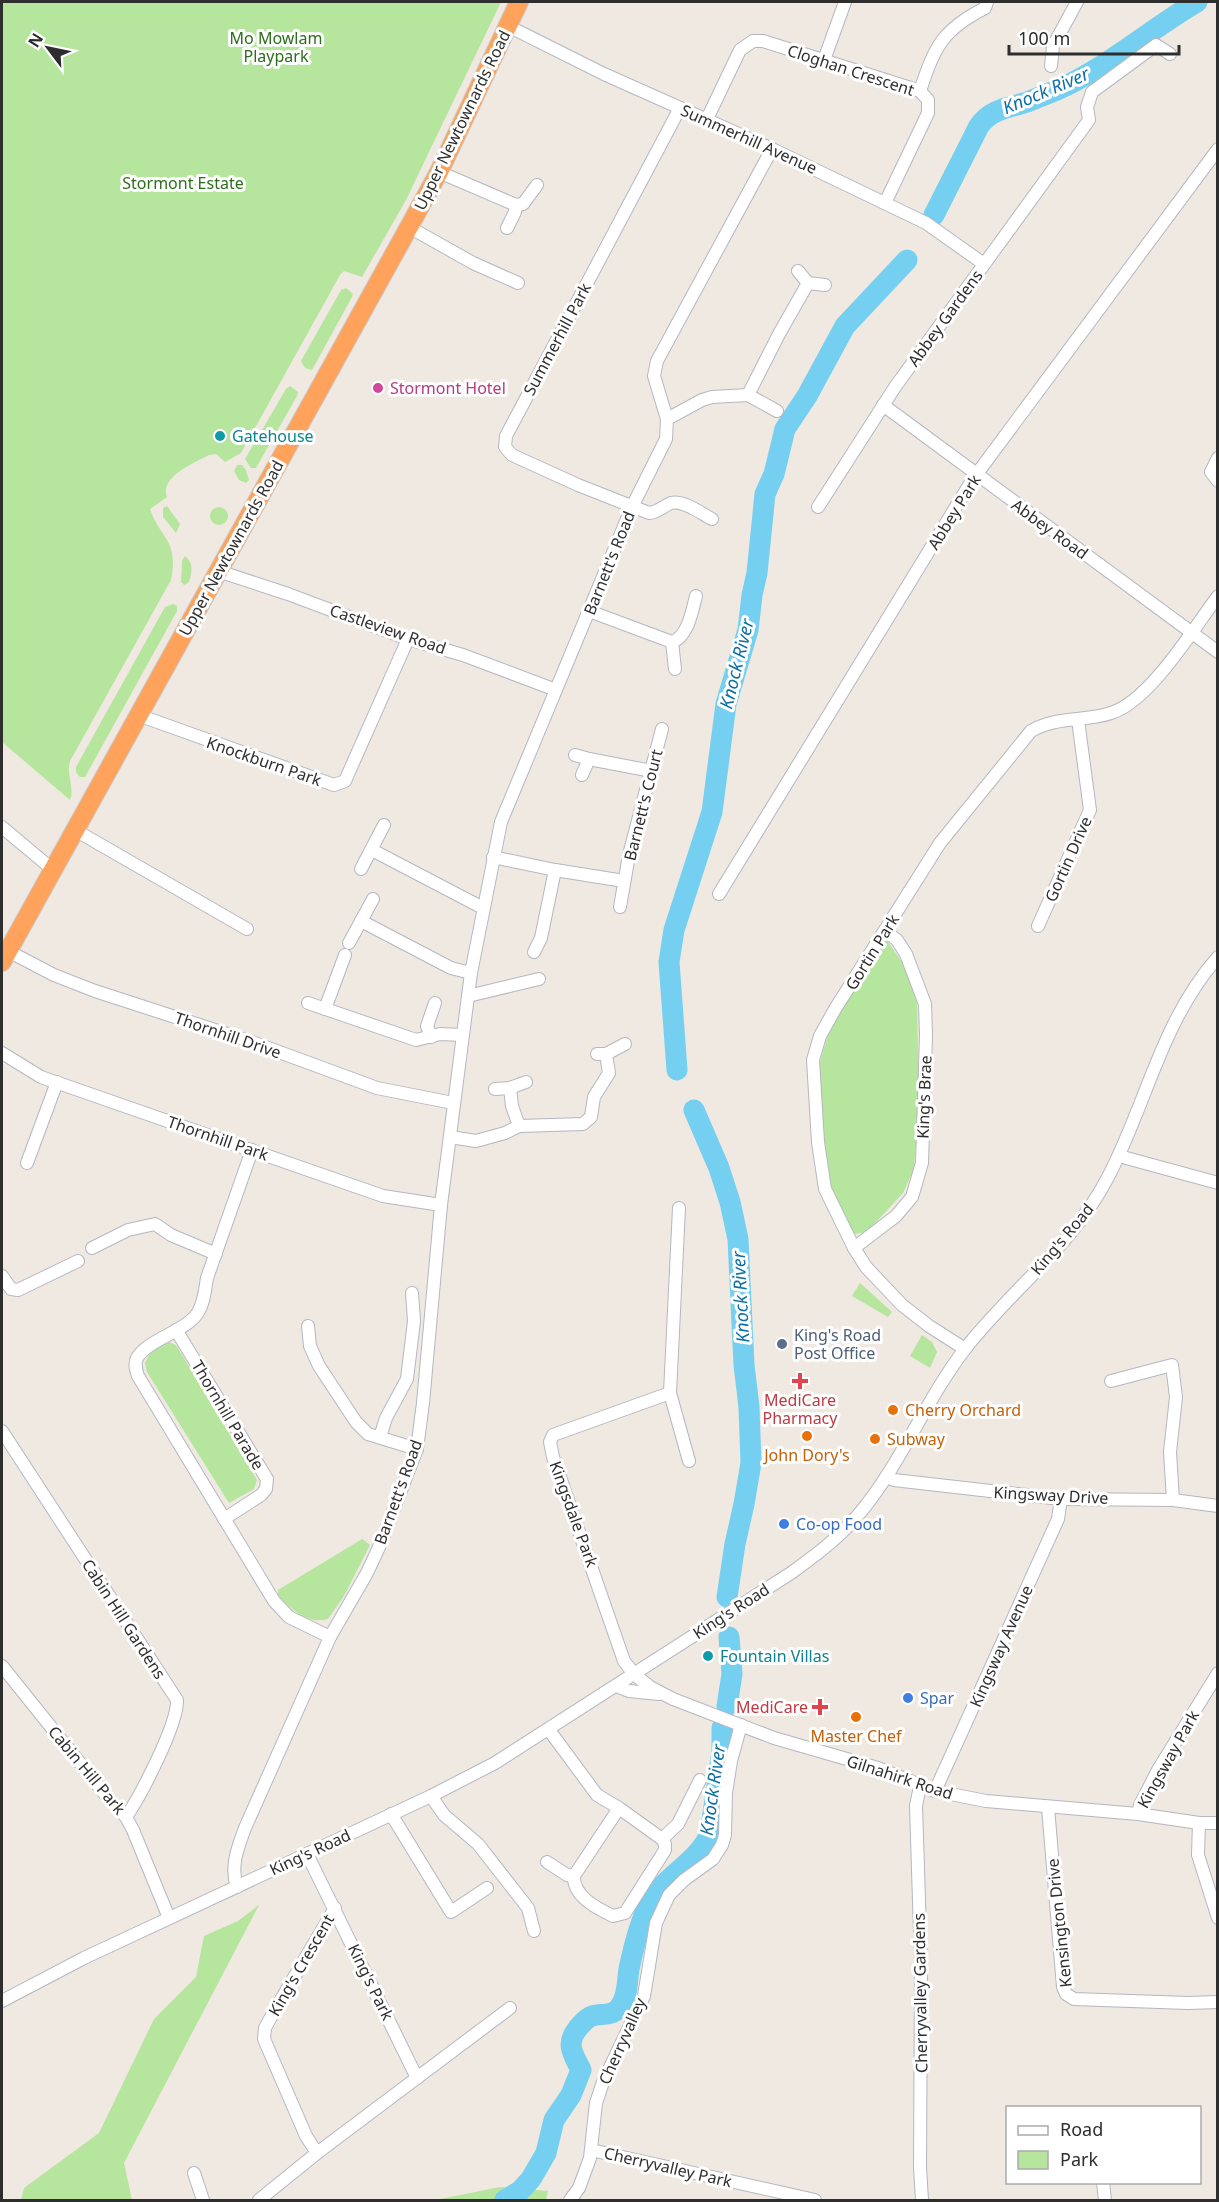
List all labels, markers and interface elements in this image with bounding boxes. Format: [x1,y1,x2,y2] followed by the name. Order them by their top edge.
[18,18,78,78] north arrow
[1009,18,1178,56] scale bar
[409,26,515,214] street label: Upper Newtownards Road
[1018,26,1070,50] text: 100 m
[230,27,322,67] park label: Mo Mowlam Playpark
[23,29,48,51] text: N
[785,39,917,101] street label: Cloghan Crescent
[999,61,1093,119] water label: Knock River
[677,99,821,179] street label: Summerhill Avenue
[122,172,244,194] park label: Stormont Estate
[903,265,987,371] street label: Abbey Gardens
[518,278,596,399] street label: Summerhill Park
[390,377,506,399] place label: Stormont Hotel
[371,381,385,395] marker: Stormont Hotel
[232,425,314,447] place label: Gatehouse
[213,429,227,443] marker: Gatehouse
[173,456,289,640] street label: Upper Newtownards Road
[922,470,986,554] street label: Abbey Park
[1007,494,1093,564] street label: Abbey Road
[578,508,640,618] street label: Barnett's Road
[327,599,449,659] street label: Castleview Road
[713,615,759,711] water label: Knock River
[204,731,325,791] street label: Knockburn Park
[619,747,667,863] street label: Barnett's Court
[1039,813,1097,905] street label: Gortin Drive
[840,909,904,994] street label: Gortin Park
[172,1007,284,1063] street label: Thornhill Drive
[912,1055,936,1139] street label: King's Brae
[165,1110,272,1166] street label: Thornhill Park
[1026,1199,1098,1279] street label: King's Road
[726,1250,754,1344] water label: Knock River
[794,1324,881,1364] place label: King's Road Post Office
[775,1337,789,1351] marker: King's Road Post Office
[187,1356,269,1474] street label: Thornhill Parade
[793,1374,807,1388] marker: MediCare Pharmacy
[763,1389,838,1429] place label: MediCare Pharmacy
[905,1399,1021,1421] place label: Cherry Orchard
[886,1403,900,1417] marker: Cherry Orchard
[887,1428,946,1450] place label: Subway
[800,1429,814,1443] marker: John Dory's
[868,1432,882,1446] marker: Subway
[369,1436,427,1548] street label: Barnett's Road
[762,1444,850,1466] place label: John Dory's
[545,1458,604,1571] street label: Kingsdale Park
[993,1481,1109,1509] street label: Kingsway Drive
[796,1513,882,1535] place label: Co-op Food
[777,1517,791,1531] marker: Co-op Food
[77,1555,171,1683] street label: Cabin Hill Gardens
[688,1578,774,1644] street label: King's Road
[964,1581,1038,1711] street label: Kingsway Avenue
[720,1645,829,1667] place label: Fountain Villas
[701,1649,715,1663] marker: Fountain Villas
[920,1687,955,1709] place label: Spar
[901,1691,915,1705] marker: Spar
[736,1696,808,1718] place label: MediCare
[813,1700,827,1714] marker: MediCare
[1132,1706,1204,1812] street label: Kingsway Park
[849,1710,863,1724] marker: Master Chef
[43,1721,131,1819] street label: Cabin Hill Park
[810,1725,903,1747] place label: Master Chef
[694,1742,730,1837] water label: Knock River
[844,1749,956,1805] street label: Gilnahirk Road
[266,1824,354,1880] street label: King's Road
[1041,1857,1077,1989] street label: Kensington Drive
[263,1910,339,2020] street label: King's Crescent
[908,1913,932,2073] street label: Cherryvalley Gardens
[343,1940,399,2024] street label: King's Park
[593,1993,651,2088] street label: Cherryvalley
[1006,2106,1201,2184] legend
[1060,2117,1103,2141] text: Road
[602,2142,735,2193] street label: Cherryvalley Park
[1060,2147,1098,2171] text: Park

